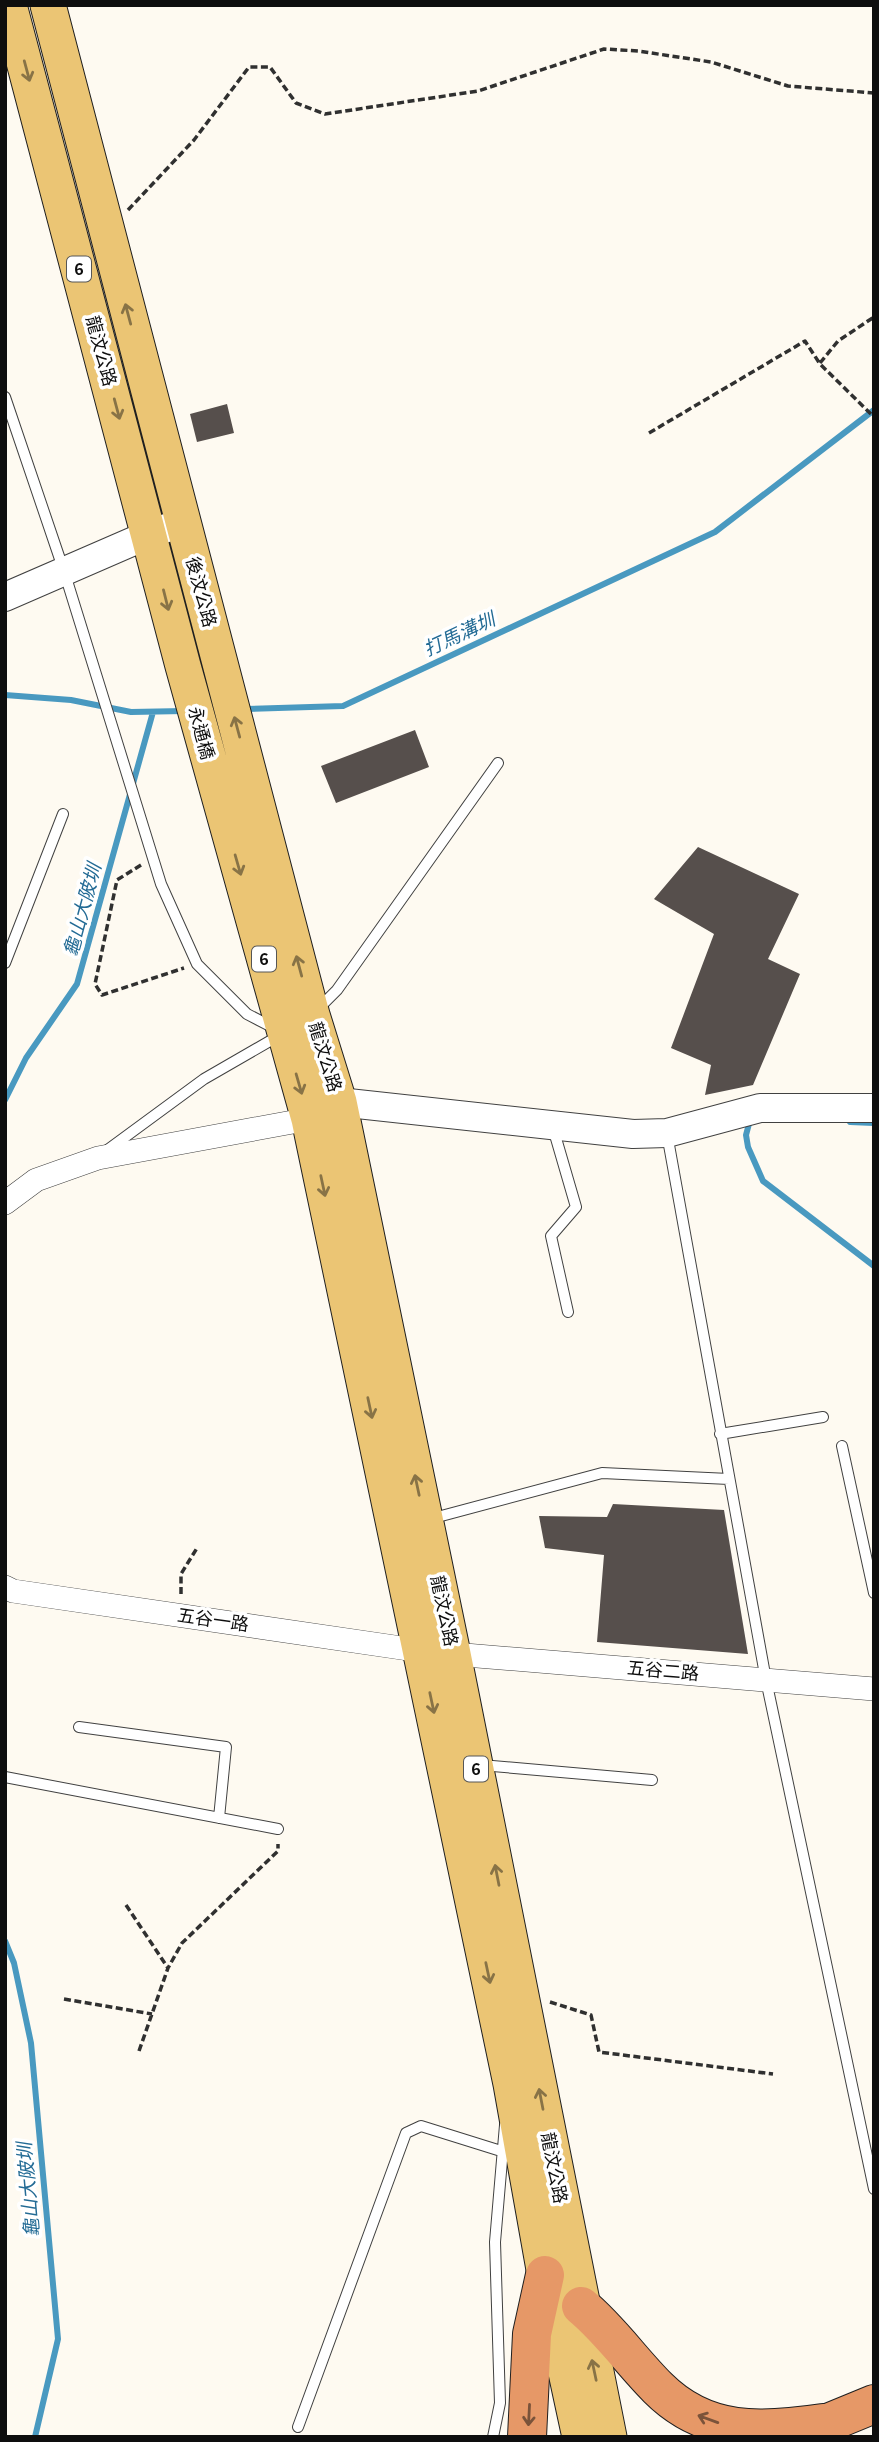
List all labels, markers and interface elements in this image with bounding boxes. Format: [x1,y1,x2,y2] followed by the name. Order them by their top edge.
[21,60,34,82] one-way arrow
[67,256,91,282] road number: 6
[121,303,134,325] one-way arrow
[81,312,125,389] street label: 龍汶公路
[111,398,124,420] one-way arrow
[181,553,225,630] street label: 後汶公路
[160,588,173,611] one-way arrow
[418,603,501,661] water label: 打馬溝圳
[183,703,222,762] street label: 永通橋
[230,716,243,739] one-way arrow
[232,853,245,875] one-way arrow
[55,857,107,959] water label: 龜山大陂圳
[252,946,276,972] road number: 6
[292,955,305,978] one-way arrow
[304,1018,350,1095] street label: 龍汶公路
[293,1072,306,1094] one-way arrow
[316,1174,330,1197] one-way arrow
[364,1396,377,1419] one-way arrow
[409,1474,423,1497] one-way arrow
[426,1573,466,1649] street label: 龍汶公路
[176,1600,251,1636] street label: 五谷一路
[626,1653,700,1685] street label: 五谷二路
[426,1691,440,1714] one-way arrow
[464,1756,488,1782] road number: 6
[490,1864,504,1887] one-way arrow
[482,1961,496,1984] one-way arrow
[533,2088,547,2111] one-way arrow
[536,2130,576,2205] street label: 龍汶公路
[9,2139,44,2239] water label: 龜山大陂圳
[587,2359,601,2382] one-way arrow
[523,2403,536,2426] one-way arrow
[698,2412,720,2424] one-way arrow

